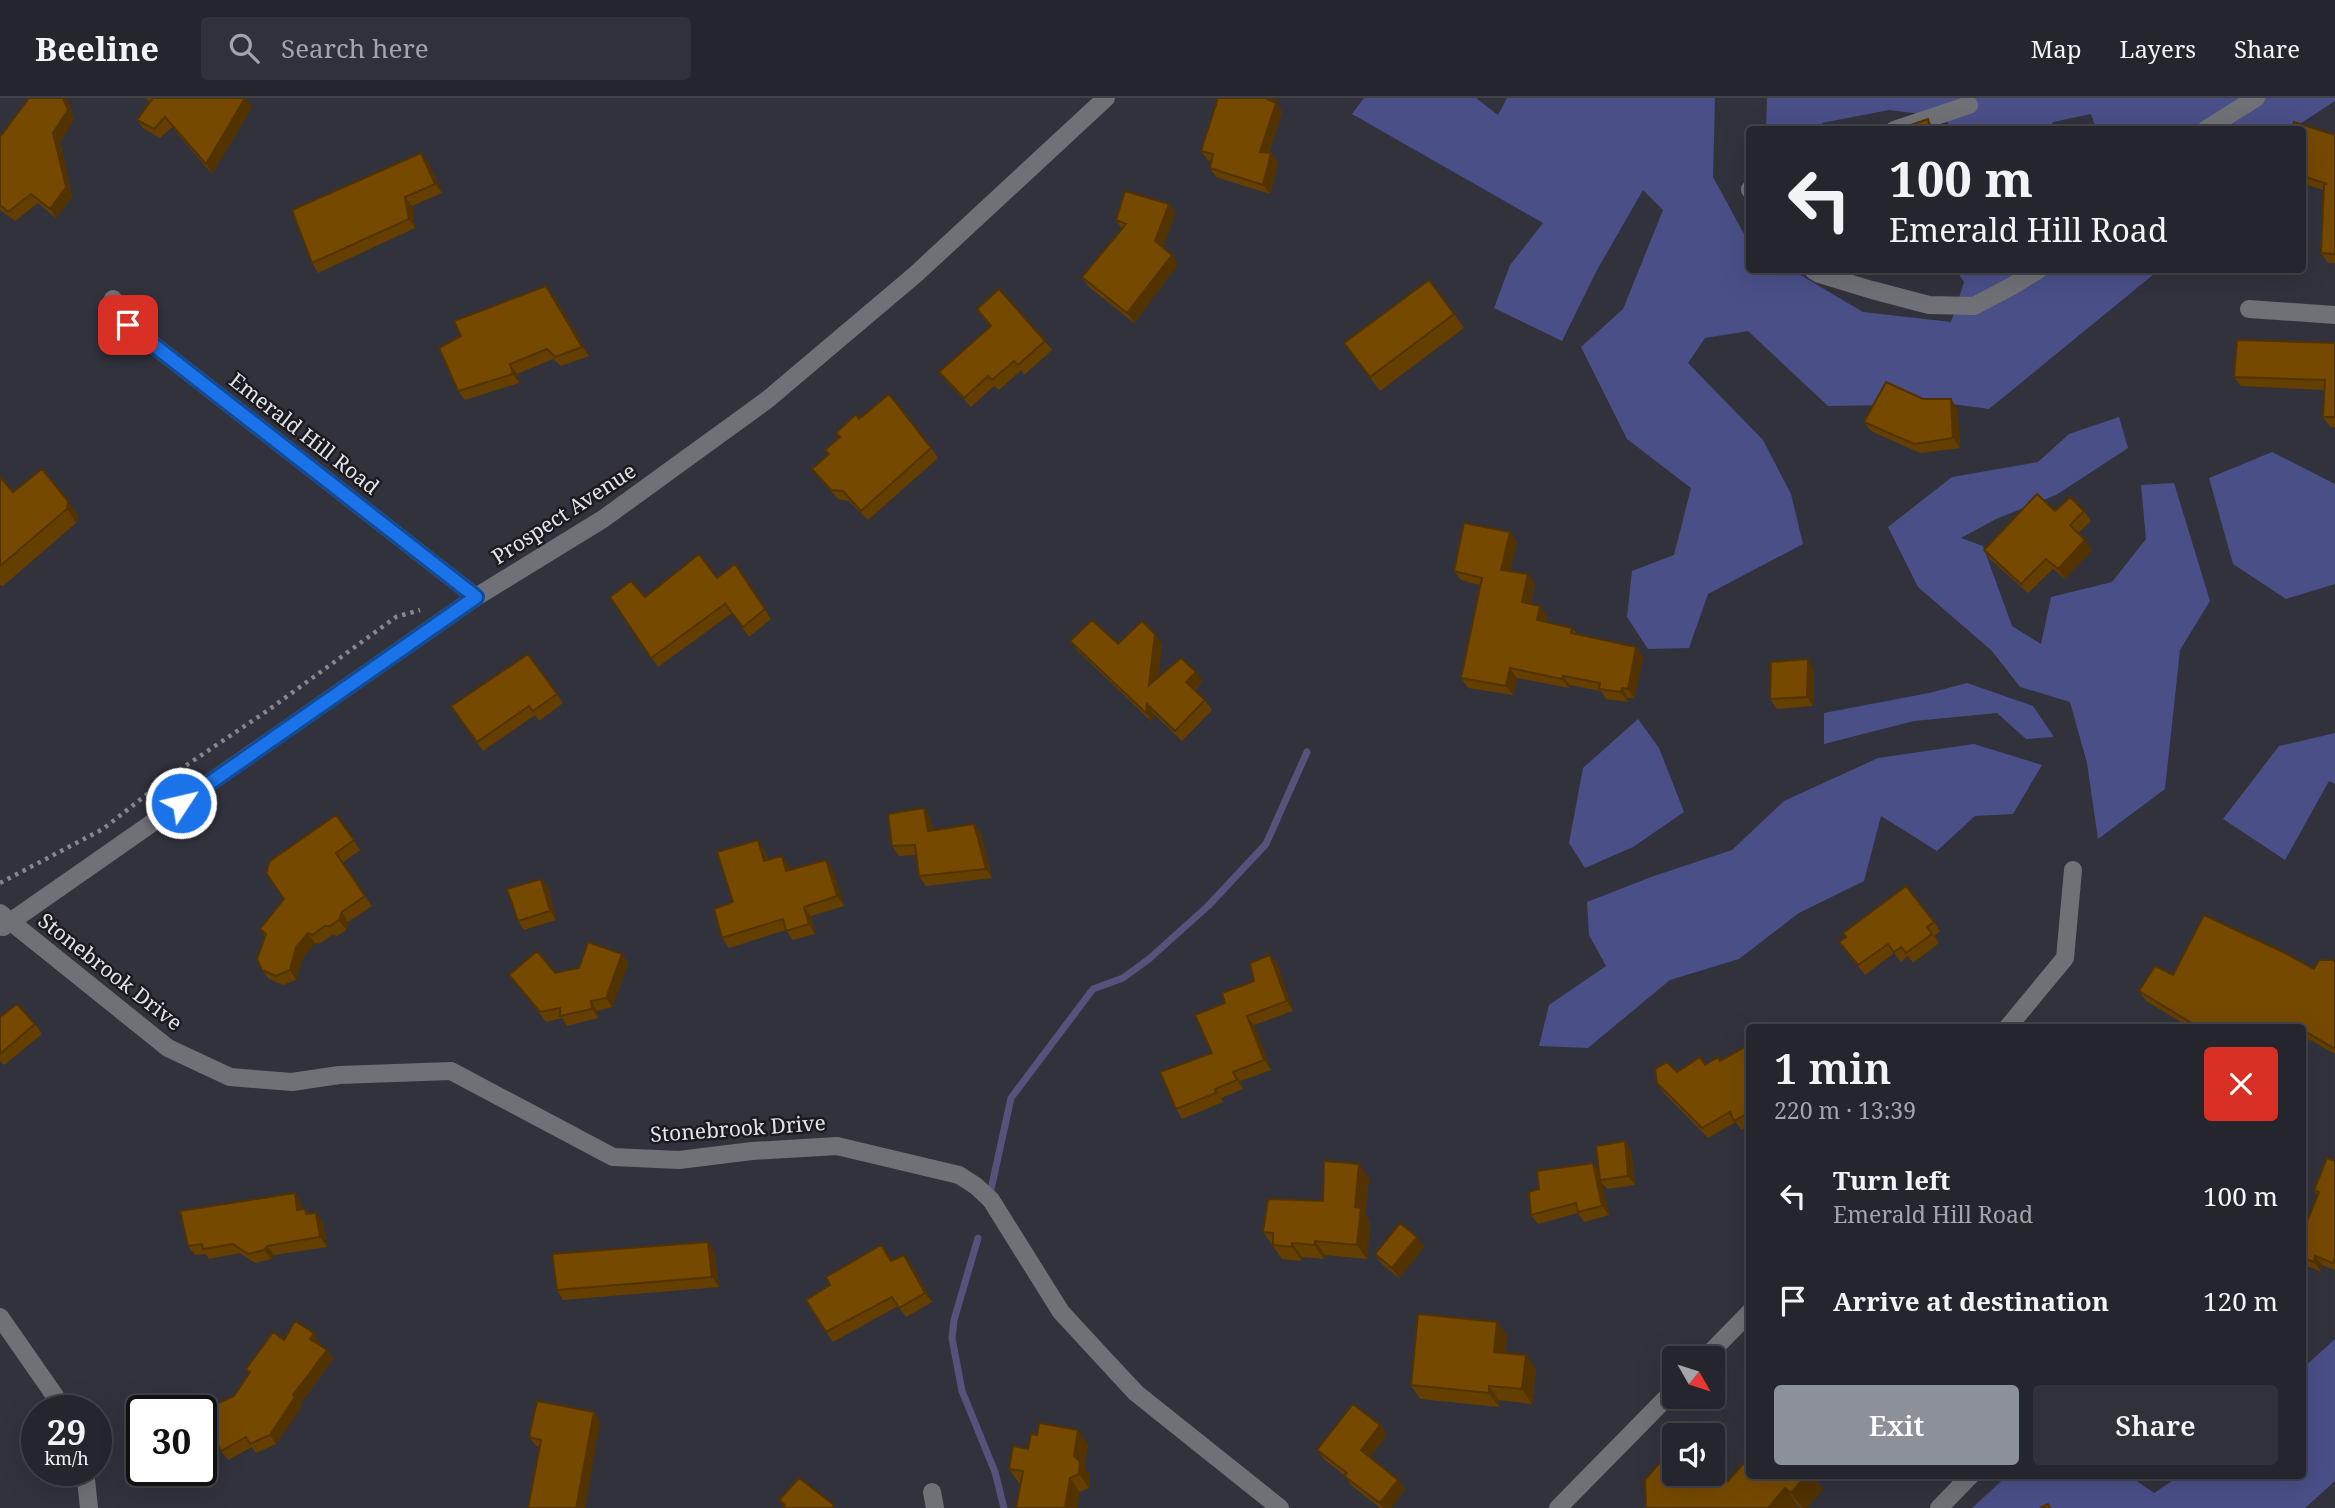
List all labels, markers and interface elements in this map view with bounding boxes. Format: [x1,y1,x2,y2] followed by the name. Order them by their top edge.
[201,17,691,80] search box
[35,26,159,71] text: Beeline
[225,29,263,67] icon: search
[281,30,429,66] text: Search here
[2031,32,2082,65] text: Map
[2120,32,2196,65] text: Layers
[2234,32,2300,65] text: Share
[1889,145,2033,211] text: 100 m
[1774,154,1865,245] icon: left
[1889,208,2168,251] text: Emerald Hill Road
[98,295,158,355] pin
[109,306,147,344] icon: arrive
[224,366,385,501] street label: Emerald Hill Road
[486,456,641,570] street label: Prospect Avenue
[144,766,218,840] position arrow
[33,906,188,1036] street label: Stonebrook Drive
[1774,1039,1891,1096] text: 1 min
[2204,1047,2278,1121] button: close
[1774,1094,1916,1126] text: 220 m · 13:39
[649,1108,827,1148] street label: Stonebrook Drive
[1833,1162,1950,1198] text: Turn left
[1774,1177,1812,1215] icon: left
[2203,1178,2278,1214] text: 100 m
[1833,1198,2033,1230] text: Emerald Hill Road
[1774,1282,1812,1320] icon: arrive
[1833,1283,2109,1319] text: Arrive at destination
[2203,1283,2278,1319] text: 120 m
[1662,1346,1726,1409] north arrow
[1662,1346,1725,1486] map controls
[1774,1385,2019,1465] button: Exit
[2033,1385,2278,1465] button: Share
[126,1395,217,1486] speed limit sign: 30
[47,1408,86,1455] text: 29
[1662,1423,1725,1486] button: sound
[44,1446,89,1470] text: km/h

